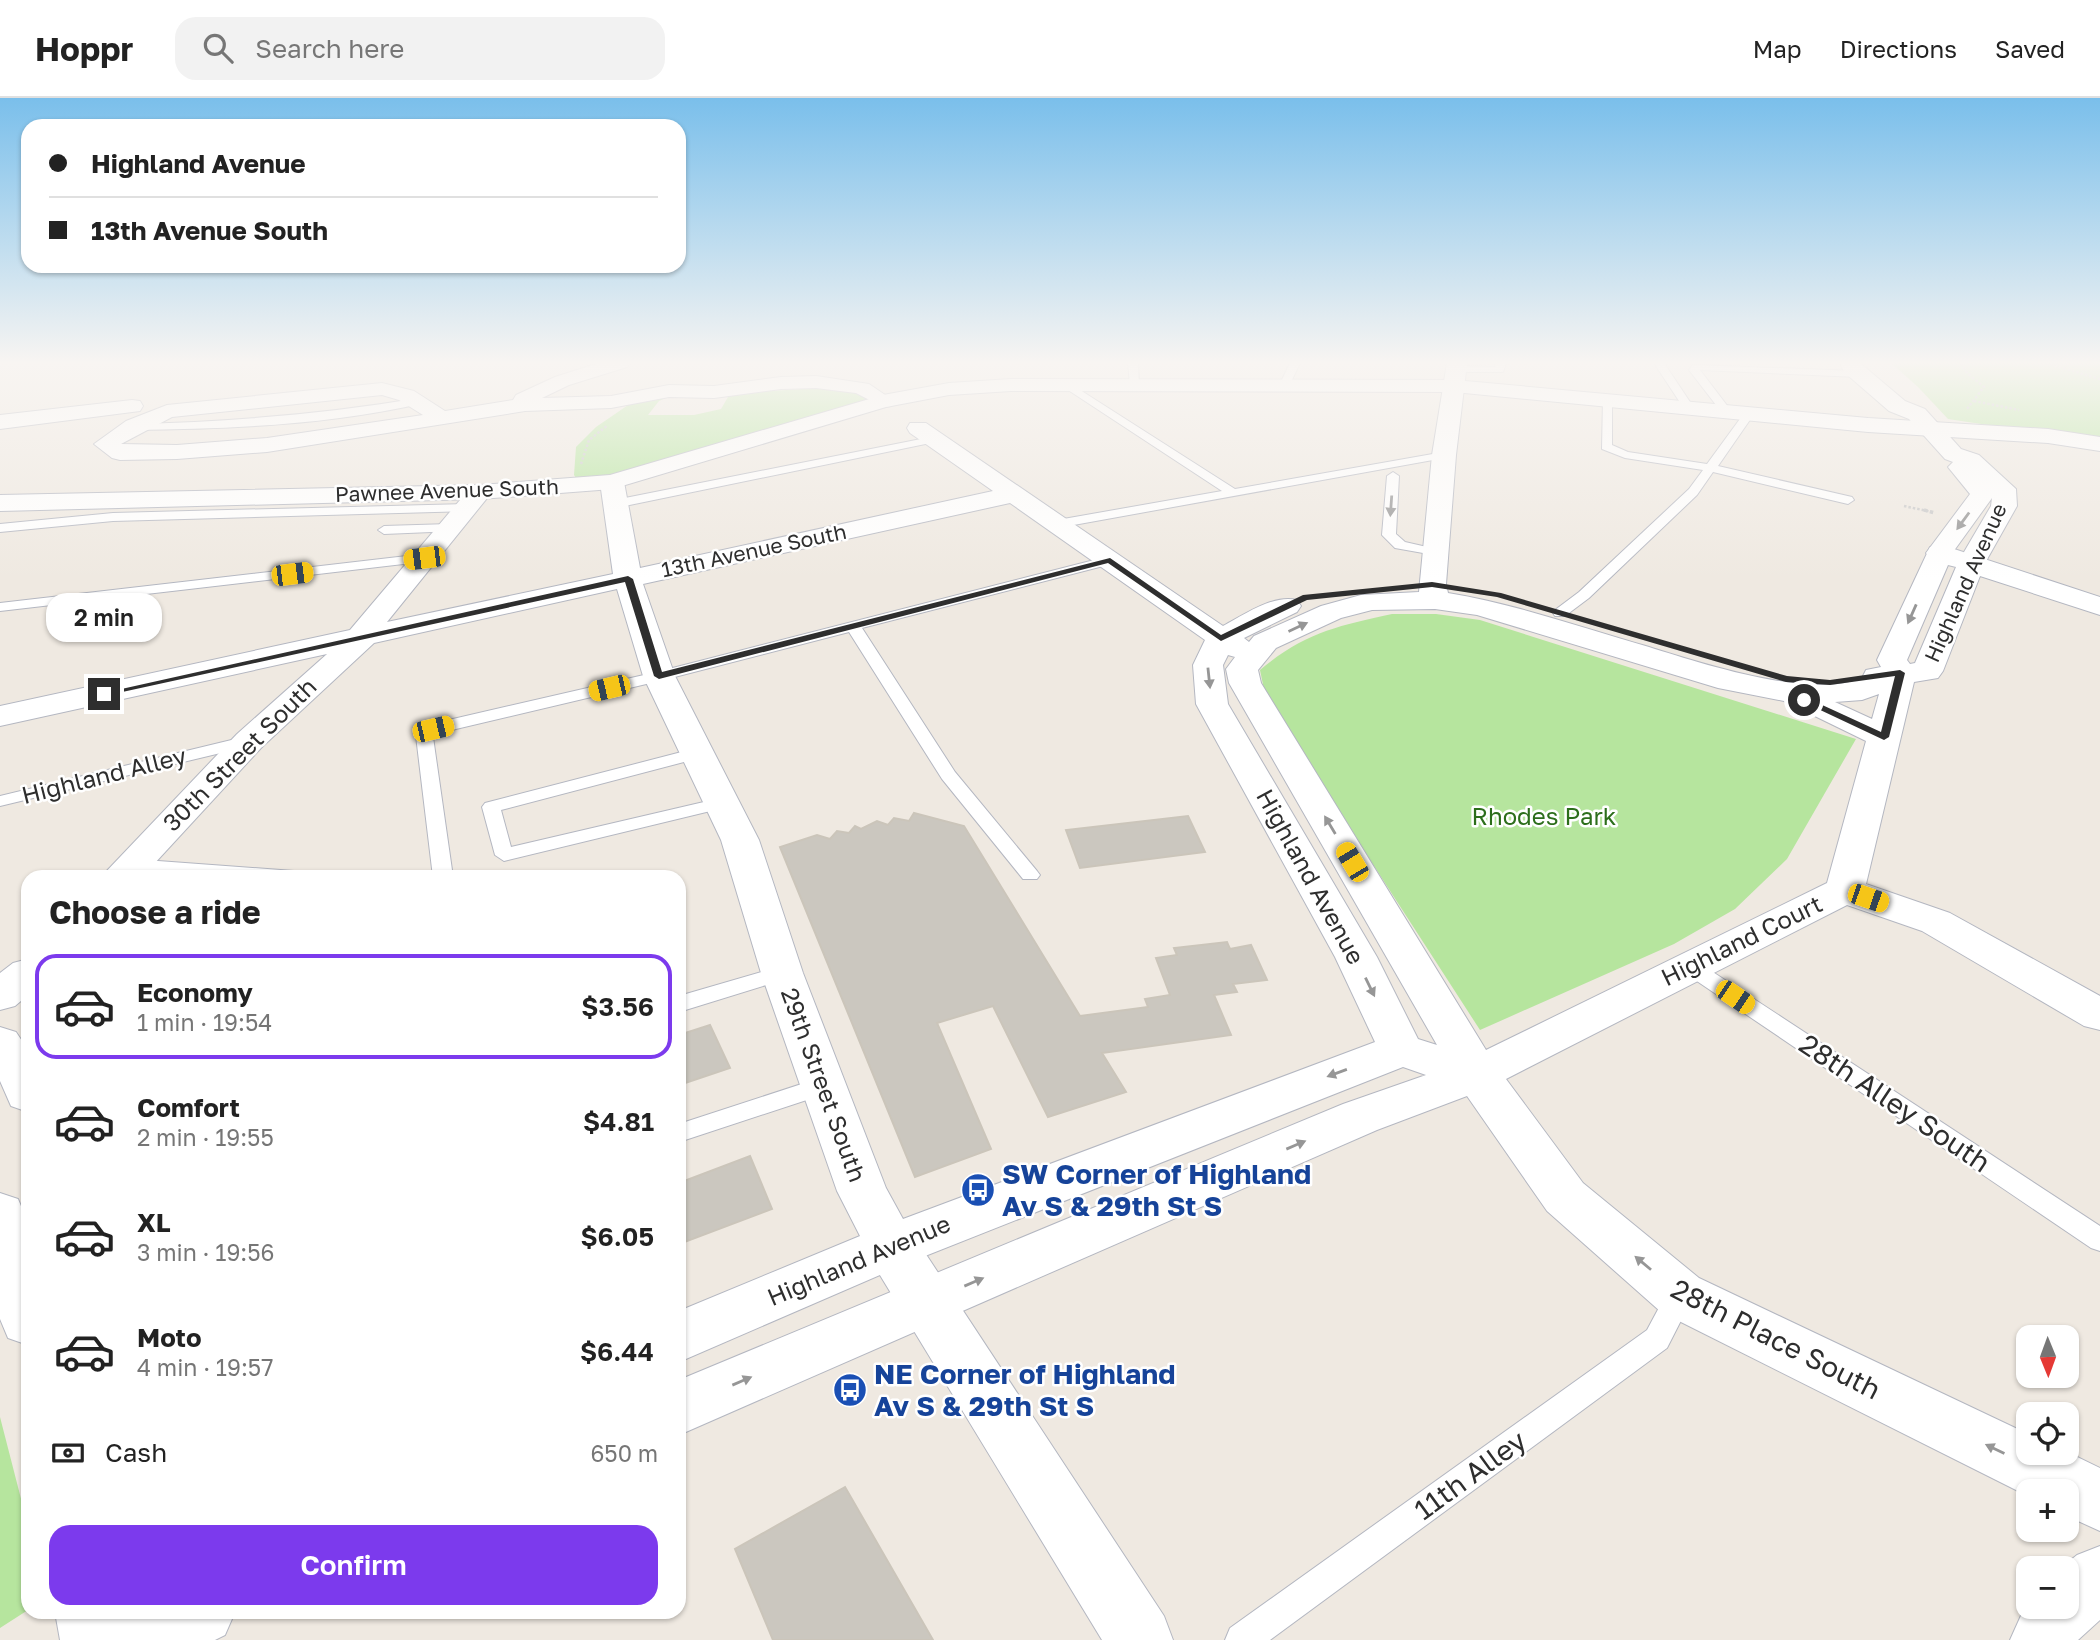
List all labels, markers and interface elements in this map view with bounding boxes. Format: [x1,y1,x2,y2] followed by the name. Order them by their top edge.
[175,17,665,80] search box
[35,29,133,68] text: Hoppr
[199,29,237,67] icon: search
[255,33,404,64] text: Search here
[1753,34,1802,63] text: Map
[1840,34,1957,63] text: Directions
[1995,34,2065,63] text: Saved
[91,148,306,179] text: Highland Avenue
[91,215,328,246] text: 13th Avenue South
[334,473,559,507] street label: Pawnee Avenue South
[1385,495,1396,517] one-way arrow
[1918,499,2012,666] street label: Highland Avenue
[1956,512,1970,530] one-way arrow
[659,518,849,582] street label: 13th Avenue South
[402,545,447,571] car
[270,561,315,587] car
[46,592,162,642] callout: 2 min
[74,603,134,631] text: 2 min
[1907,603,1918,624] one-way arrow
[1288,621,1309,632] one-way arrow
[1204,667,1215,689] one-way arrow
[156,671,322,837] street label: 30th Street South
[587,673,632,703] car
[88,678,120,710] route end
[1788,684,1820,716] route start
[411,714,456,744] car
[18,740,189,809] street label: Highland Alley
[1251,784,1371,969] street label: Highland Avenue
[1472,801,1616,830] park label: Rhodes Park
[1324,816,1337,835] one-way arrow
[1333,839,1372,885] car
[1845,881,1892,915] car
[1656,888,1827,991] street label: Highland Court
[49,893,261,931] text: Choose a ride
[53,975,116,1038] icon: car
[137,977,253,1008] text: Economy
[1365,977,1376,997] one-way arrow
[1712,977,1759,1017] car
[776,983,873,1186] street label: 29th Street South
[581,991,654,1022] text: $3.56
[137,1008,272,1036] text: 1 min · 19:54
[1794,1027,1997,1179] street label: 28th Alley South
[1326,1068,1347,1079] one-way arrow
[53,1090,116,1153] icon: car
[137,1092,240,1123] text: Comfort
[583,1106,654,1137] text: $4.81
[137,1123,274,1151] text: 2 min · 19:55
[1285,1139,1306,1150] one-way arrow
[1002,1157,1311,1222] place label: SW Corner of Highland Av S & 29th St S
[959,1171,997,1209] bus stop icon: SW Corner of Highland Av S & 29th St S
[53,1205,116,1268] icon: car
[137,1207,171,1238] text: XL
[763,1208,954,1311] street label: Highland Avenue
[580,1221,654,1252] text: $6.05
[137,1238,275,1266] text: 3 min · 19:56
[1634,1256,1652,1271] one-way arrow
[1666,1272,1886,1406] street label: 28th Place South
[963,1276,984,1287] one-way arrow
[53,1320,116,1383] icon: car
[137,1322,202,1353] text: Moto
[2016,1325,2079,1388] north arrow
[2016,1325,2079,1619] map controls
[580,1336,654,1367] text: $6.44
[137,1353,273,1381] text: 4 min · 19:57
[874,1357,1176,1422] place label: NE Corner of Highland Av S & 29th St S
[831,1371,869,1409] bus stop icon: NE Corner of Highland Av S & 29th St S
[731,1375,752,1386] one-way arrow
[2016,1402,2079,1465] button: locate
[1408,1423,1532,1526] street label: 11th Alley
[49,1434,87,1472] icon: cash
[105,1437,167,1468] text: Cash
[590,1439,658,1467] text: 650 m
[1985,1443,2005,1454] one-way arrow
[2016,1479,2079,1542] button: +
[49,1525,658,1605] button: Confirm
[2016,1556,2079,1619] button: −

